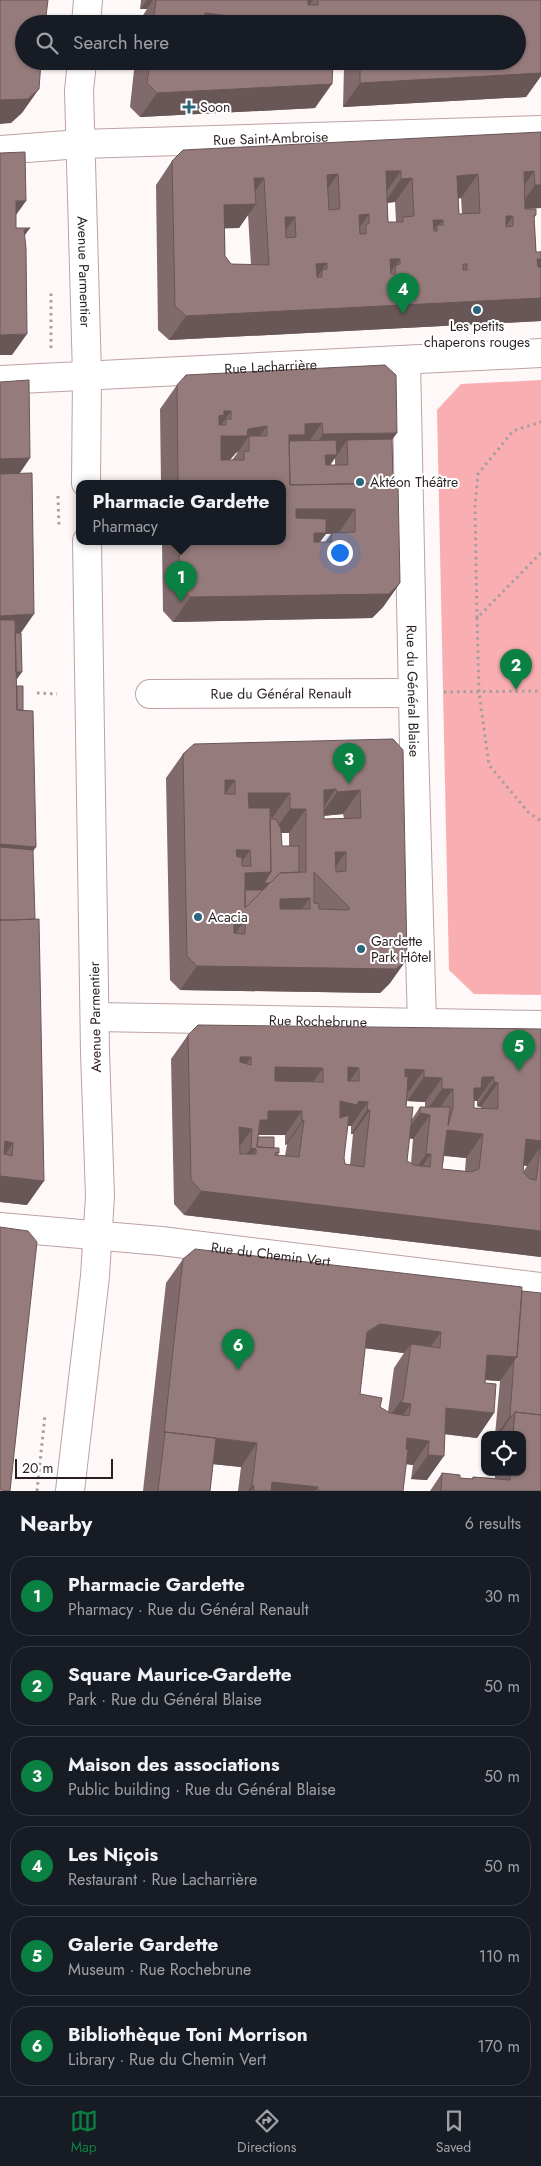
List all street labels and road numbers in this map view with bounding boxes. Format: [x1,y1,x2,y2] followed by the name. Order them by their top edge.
[213,126,329,150] street label: Rue Saint-Ambroise
[73,216,96,328] street label: Avenue Parmentier
[224,354,317,379] street label: Rue Lacharrière
[402,625,424,757] street label: Rue du Général Blaise
[210,683,352,704] street label: Rue du Général Renault
[84,961,106,1073] street label: Avenue Parmentier
[269,1010,367,1032] street label: Rue Rochebrune
[210,1237,332,1271] street label: Rue du Chemin Vert

